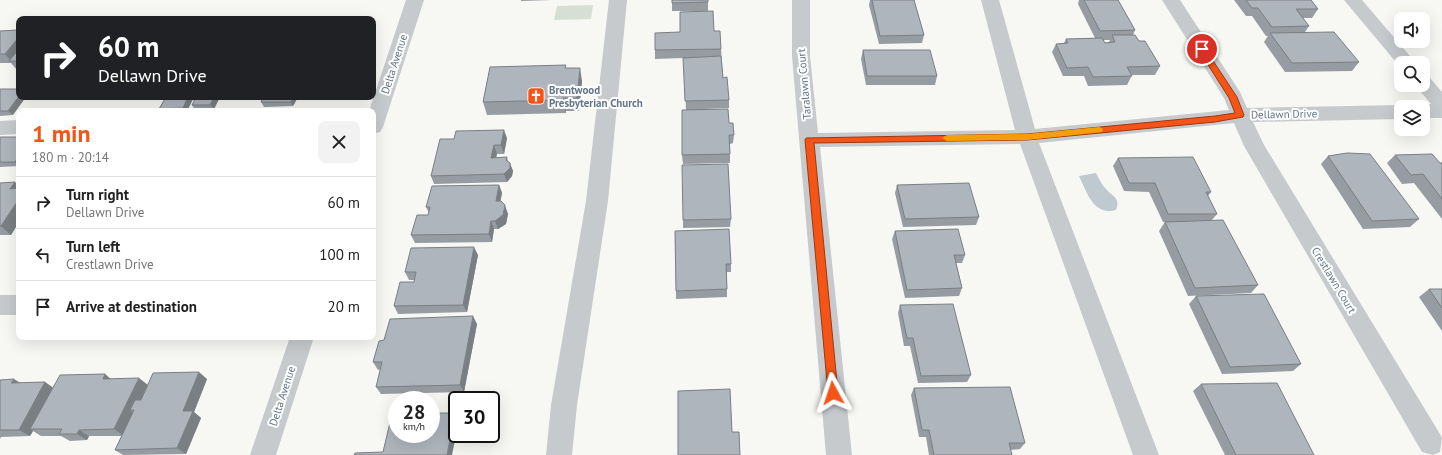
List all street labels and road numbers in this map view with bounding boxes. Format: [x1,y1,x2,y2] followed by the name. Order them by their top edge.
[378,32,410,96] street label: Delta Avenue
[794,48,814,120] street label: Taralawn Court
[1251,106,1318,122] street label: Dellawn Drive
[1309,244,1359,316] street label: Crestlawn Court
[266,364,298,428] street label: Delta Avenue

